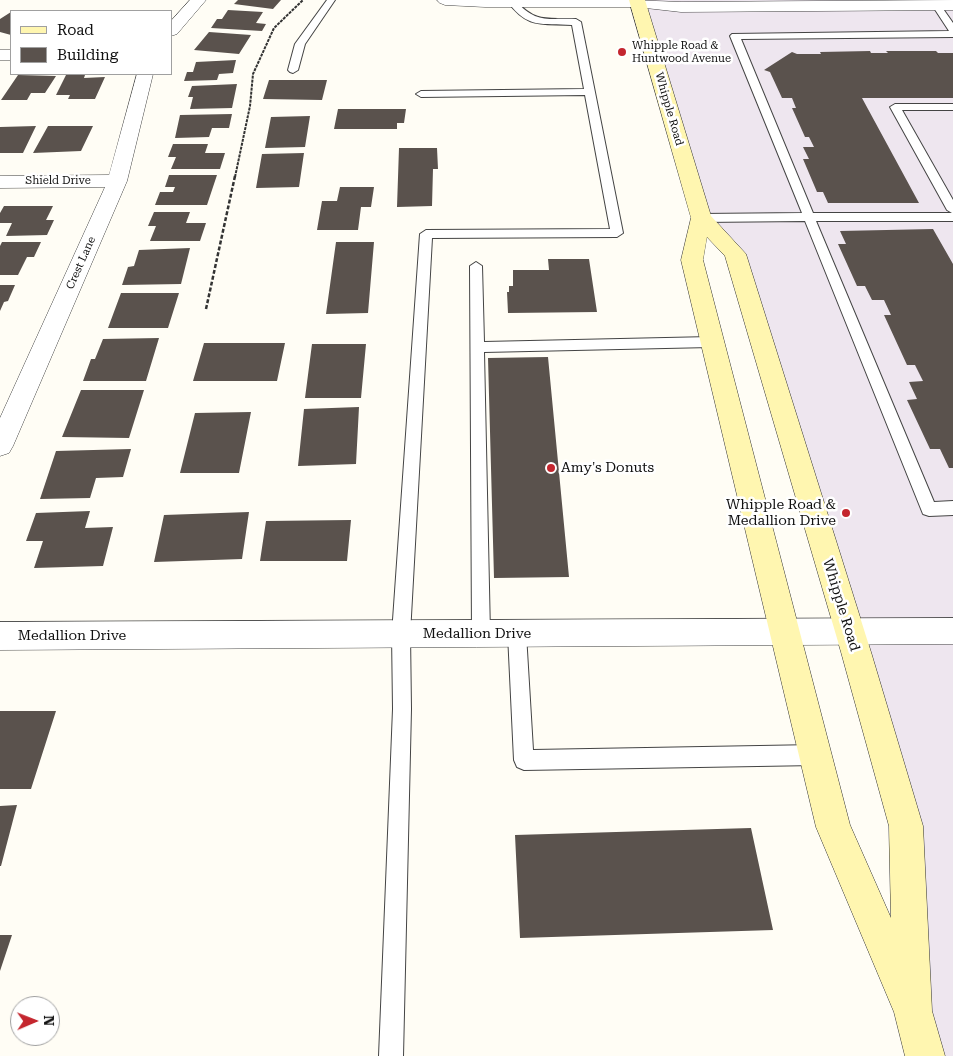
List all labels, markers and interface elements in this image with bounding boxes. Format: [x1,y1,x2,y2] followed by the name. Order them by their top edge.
[10,10,172,75] legend
[57,21,94,39] text: Road
[632,39,731,65] place label: Whipple Road & Huntwood Avenue
[57,46,118,64] text: Building
[616,46,628,58] marker: Whipple Road & Huntwood Avenue
[652,71,686,147] street label: Whipple Road
[25,174,91,188] street label: Shield Drive
[63,234,99,292] street label: Crest Lane
[561,460,654,476] place label: Amy's Donuts
[545,462,557,474] marker: Amy's Donuts
[726,497,836,530] place label: Whipple Road & Medallion Drive
[840,507,852,519] marker: Whipple Road & Medallion Drive
[819,557,863,653] street label: Whipple Road
[423,626,531,642] street label: Medallion Drive
[18,628,126,644] street label: Medallion Drive
[10,996,60,1046] north arrow
[41,1015,57,1026] text: N

